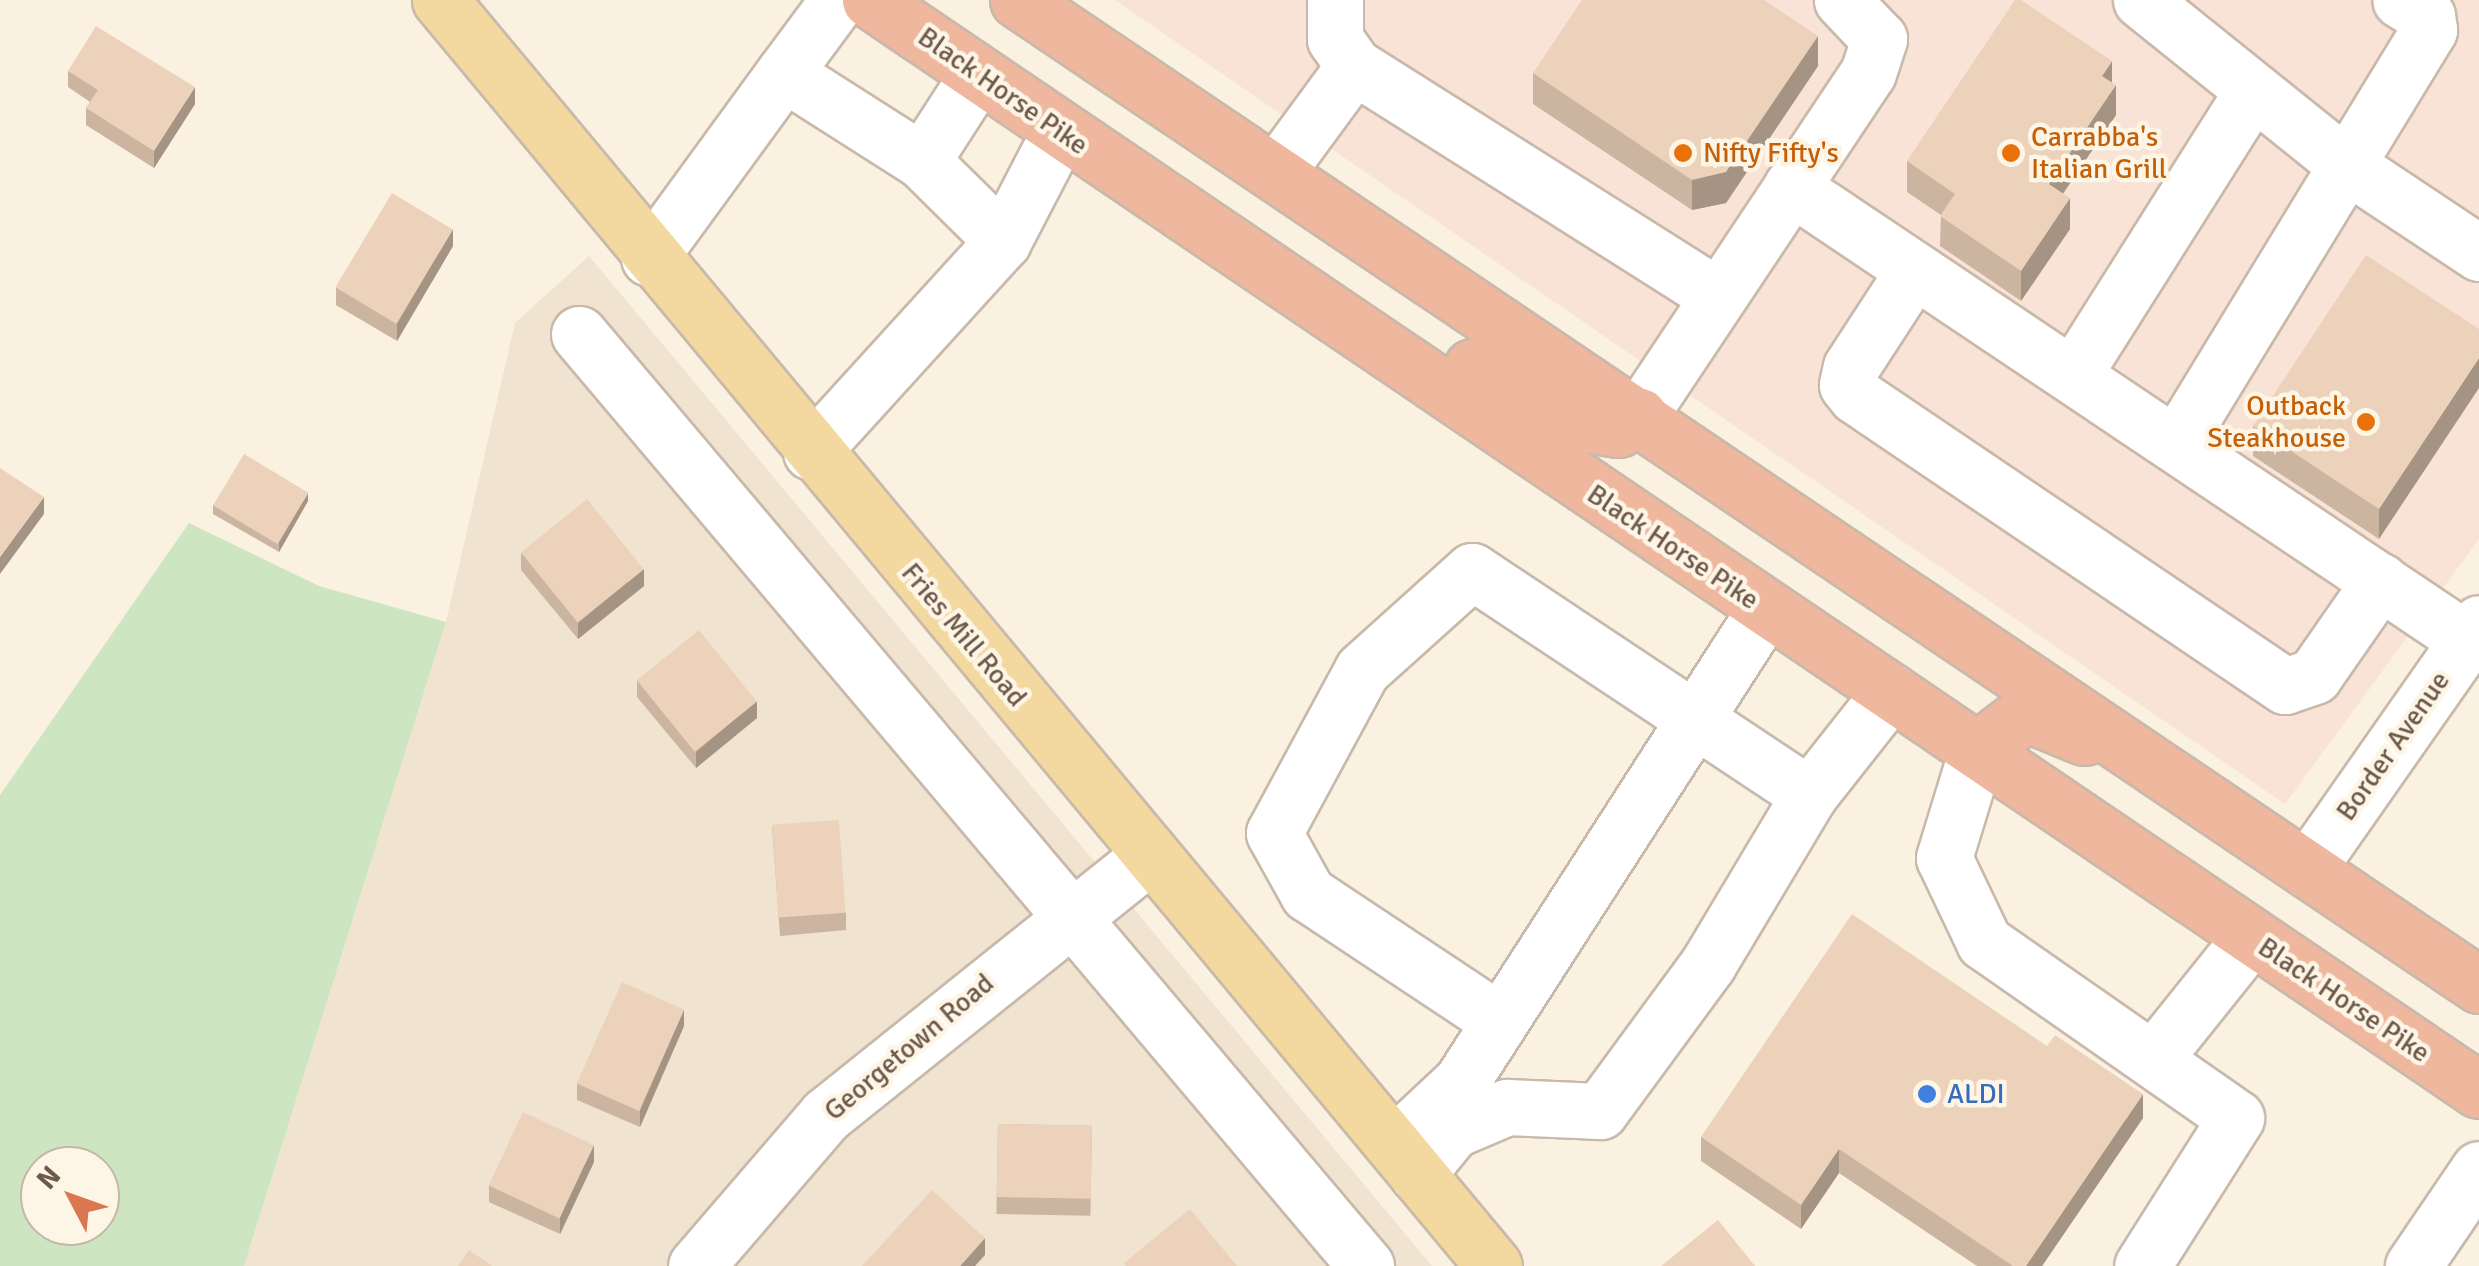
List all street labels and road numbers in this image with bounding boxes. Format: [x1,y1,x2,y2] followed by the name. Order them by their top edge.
[912,20,1094,162] street label: Black Horse Pike
[1581,477,1765,617] street label: Black Horse Pike
[894,556,1034,714] street label: Fries Mill Road
[2329,665,2457,827] street label: Border Avenue
[2252,930,2436,1070] street label: Black Horse Pike
[817,966,1001,1128] street label: Georgetown Road

